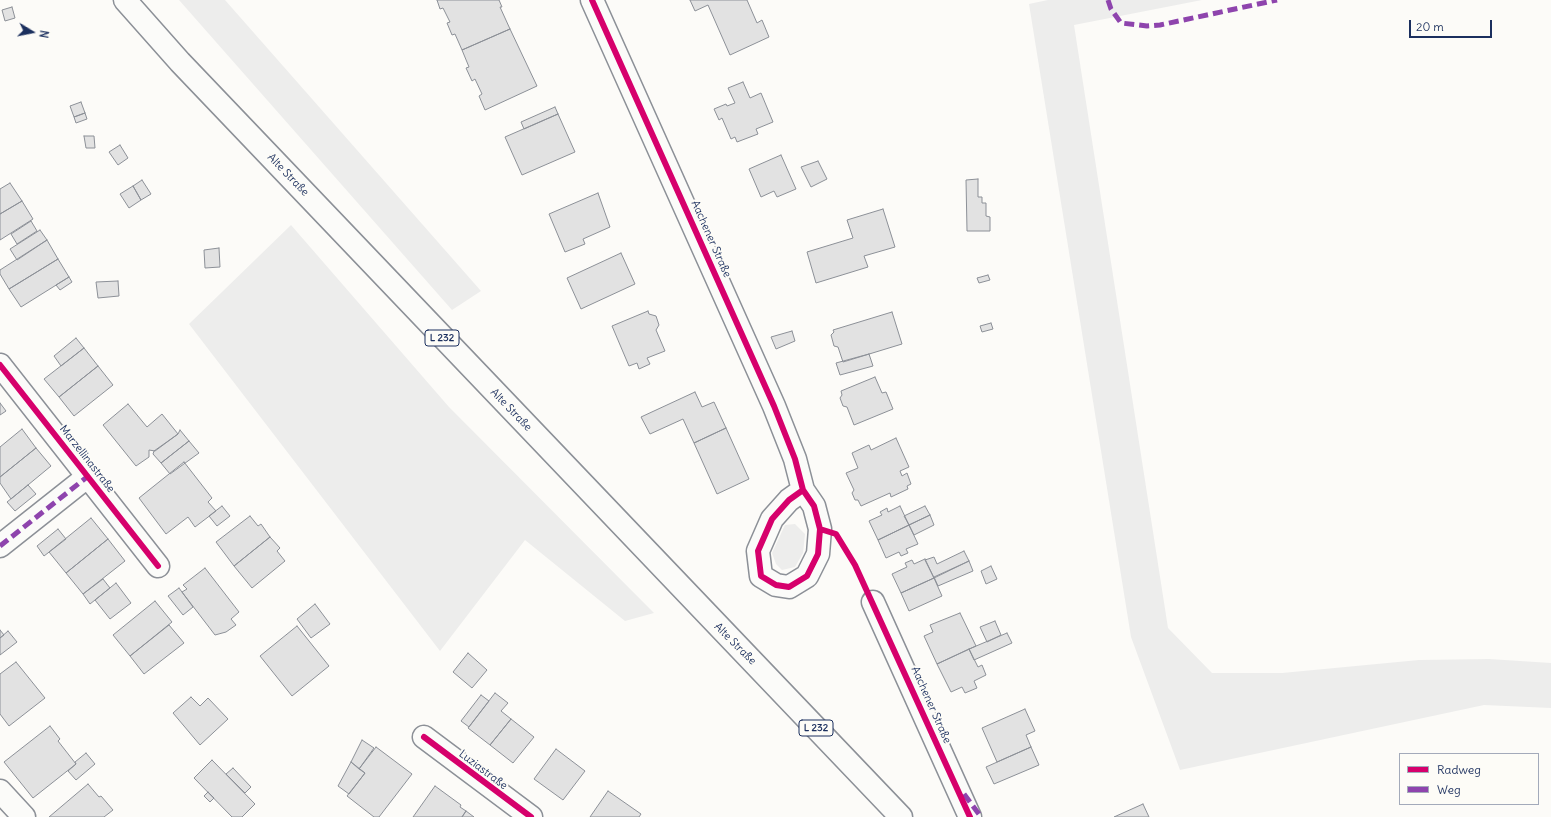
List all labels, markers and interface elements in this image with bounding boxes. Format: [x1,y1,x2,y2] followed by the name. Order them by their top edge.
[12,12,52,52] north arrow
[1411,12,1494,38] scale bar
[1416,19,1444,34] text: 20 m
[36,29,51,39] text: N
[265,151,311,199] street label: Alte Straße
[688,199,734,279] street label: Aachener Straße
[425,330,459,346] road number: L 232
[488,386,534,434] street label: Alte Straße
[57,423,117,495] street label: Marzellinastraße
[711,620,759,668] street label: Alte Straße
[908,665,954,745] street label: Aachener Straße
[799,720,833,736] road number: L 232
[456,747,510,793] street label: Luziastraße
[1399,753,1539,805] legend
[1437,762,1481,777] text: Radweg
[1437,782,1461,797] text: Weg

